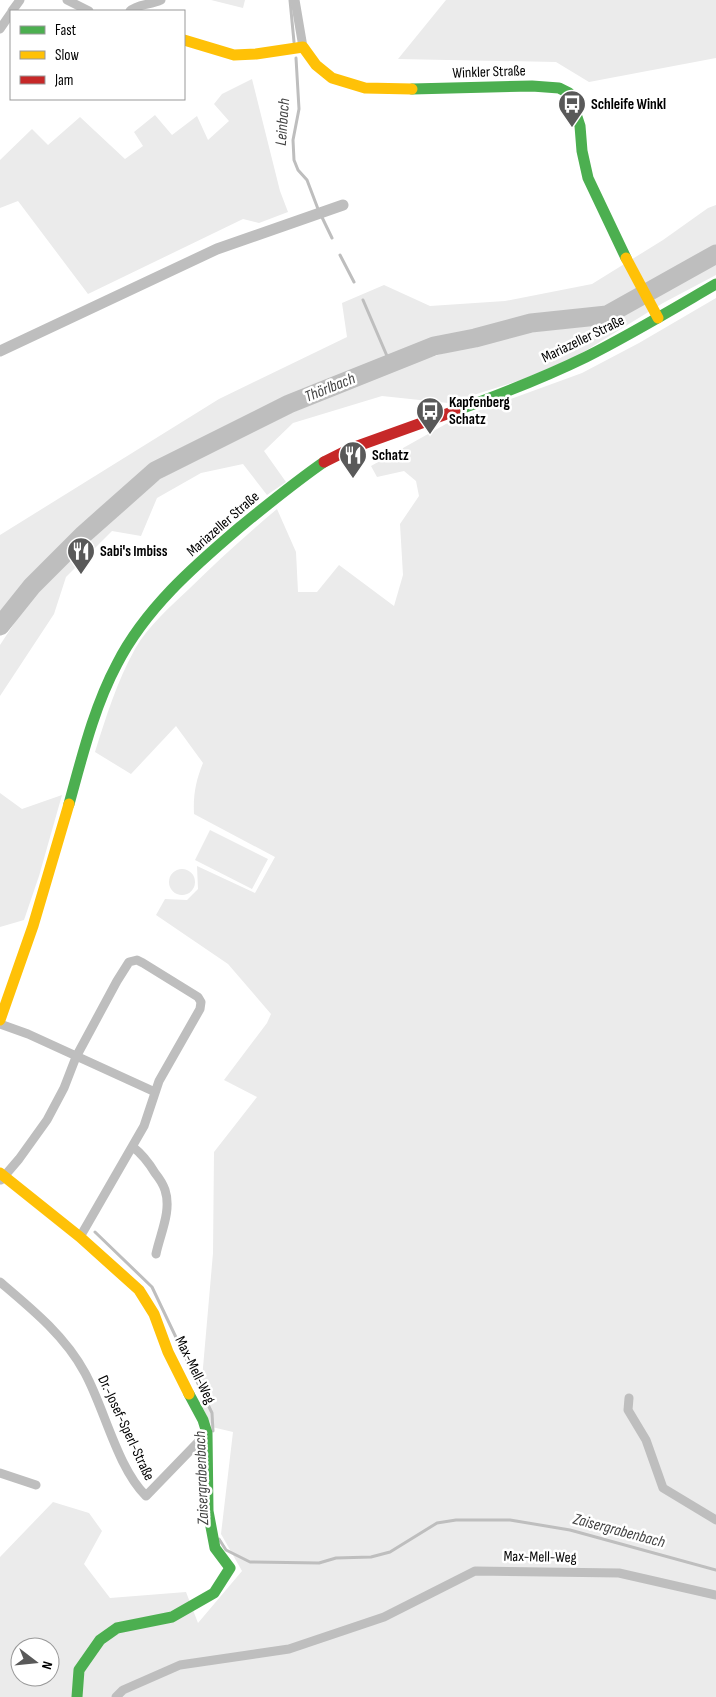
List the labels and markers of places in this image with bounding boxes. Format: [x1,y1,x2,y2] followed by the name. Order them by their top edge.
[557,89,587,128] bus stop icon: Schleife Winkl
[591,95,666,114] place label: Schleife Winkl
[449,393,511,429] place label: Kapfenberg Schatz
[415,396,445,435] bus stop icon: Kapfenberg Schatz
[338,440,368,479] restaurant icon: Schatz
[372,446,409,465] place label: Schatz
[66,536,96,575] restaurant icon: Sabi's Imbiss
[100,542,168,561] place label: Sabi's Imbiss

